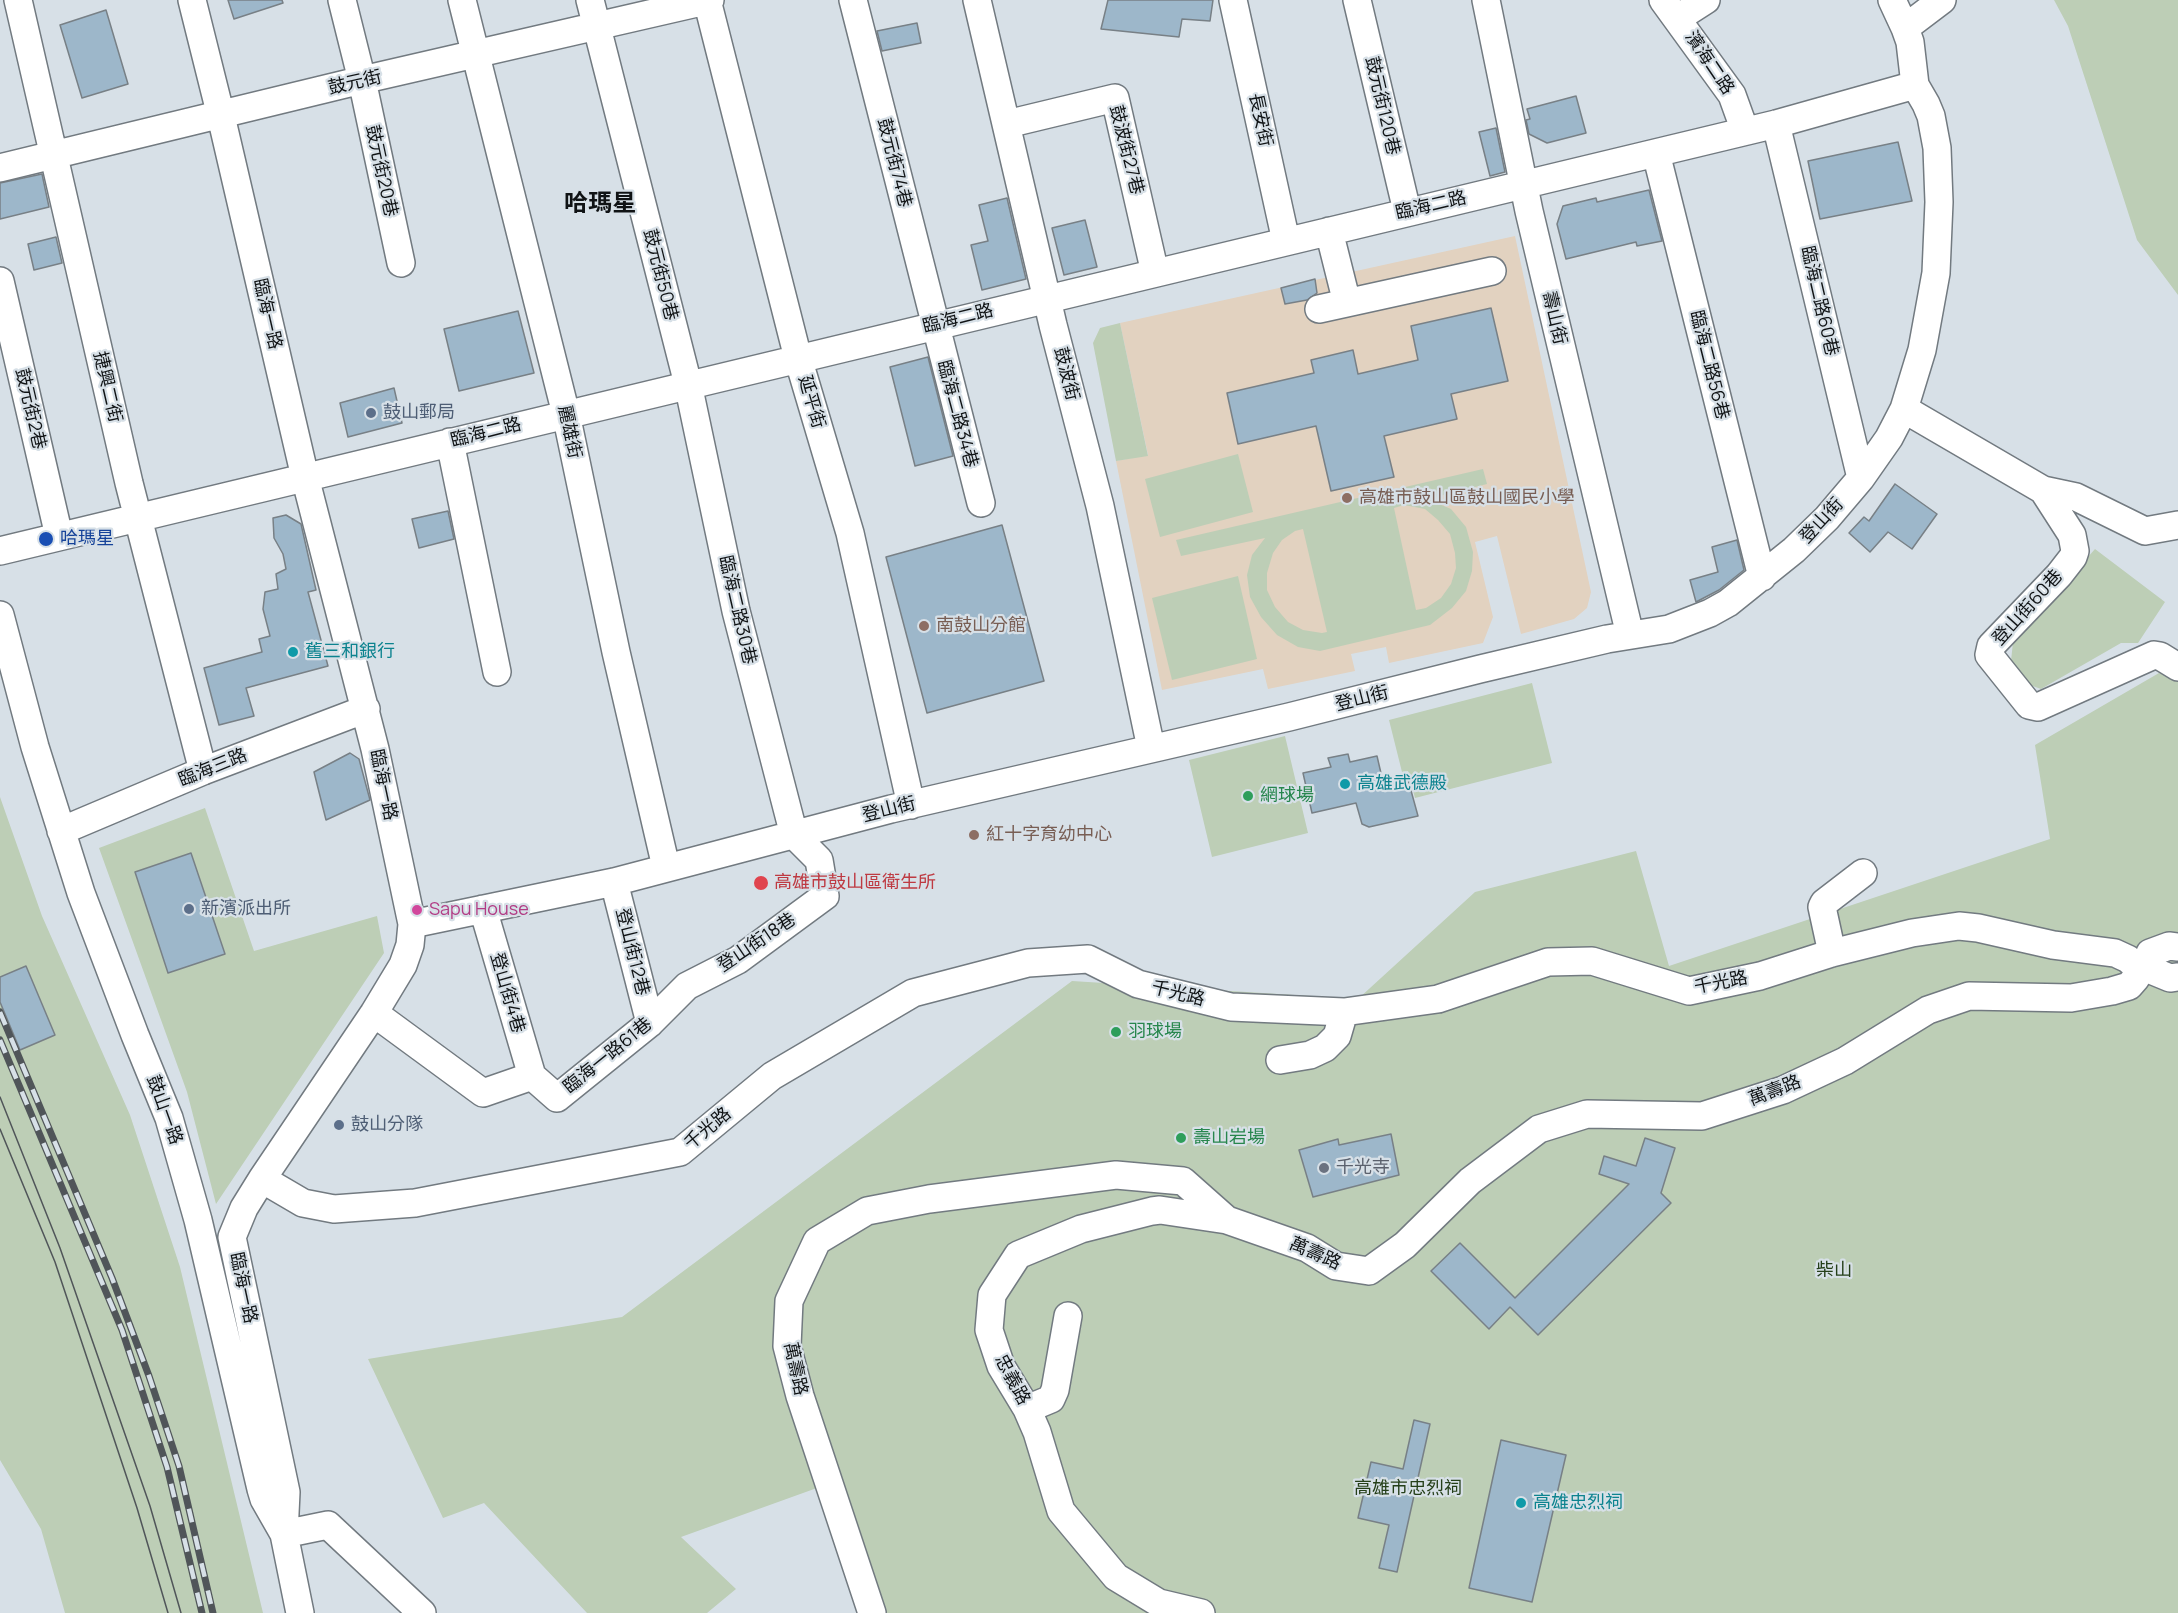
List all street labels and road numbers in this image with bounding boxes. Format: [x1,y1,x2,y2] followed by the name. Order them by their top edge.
[1680,27,1738,99] street label: 濱海二路
[1360,55,1404,157] street label: 鼓元街120巷
[326,66,384,100] street label: 鼓元街
[1244,91,1276,149] street label: 長安街
[1104,103,1148,197] street label: 鼓波街27巷
[873,116,915,210] street label: 鼓元街74巷
[361,123,401,219] street label: 鼓元街20巷
[1393,187,1469,225] street label: 臨海二路
[638,227,682,323] street label: 鼓元街50巷
[1796,244,1842,358] street label: 臨海二路60巷
[248,276,286,352] street label: 臨海一路
[1537,289,1571,347] street label: 壽山街
[920,300,996,338] street label: 臨海二路
[1685,308,1733,422] street label: 臨海二路56巷
[1049,345,1083,403] street label: 鼓波街
[88,349,126,425] street label: 捷興二街
[932,358,982,470] street label: 臨海二路34巷
[10,366,50,452] street label: 鼓元街2巷
[793,373,829,431] street label: 延平街
[553,403,585,461] street label: 麗雄街
[448,414,524,452] street label: 臨海二路
[1796,494,1848,548] street label: 登山街
[714,554,760,666] street label: 臨海二路30巷
[1988,566,2068,650] street label: 登山街60巷
[1333,682,1391,716] street label: 登山街
[176,745,250,791] street label: 臨海三路
[365,748,401,822] street label: 臨海一路
[860,793,918,827] street label: 登山街
[611,906,653,998] street label: 登山街12巷
[714,909,800,977] street label: 登山街18巷
[485,950,529,1036] street label: 登山街4巷
[1692,967,1750,999] street label: 千光路
[1149,977,1207,1011] street label: 千光路
[559,1014,657,1098] street label: 臨海一路61巷
[1746,1071,1804,1111] street label: 萬壽路
[142,1072,186,1148] street label: 鼓山一路
[680,1103,736,1155] street label: 千光路
[1286,1233,1344,1275] street label: 萬壽路
[225,1251,261,1325] street label: 臨海一路
[779,1340,811,1398] street label: 萬壽路
[990,1351,1034,1409] street label: 忠義路

